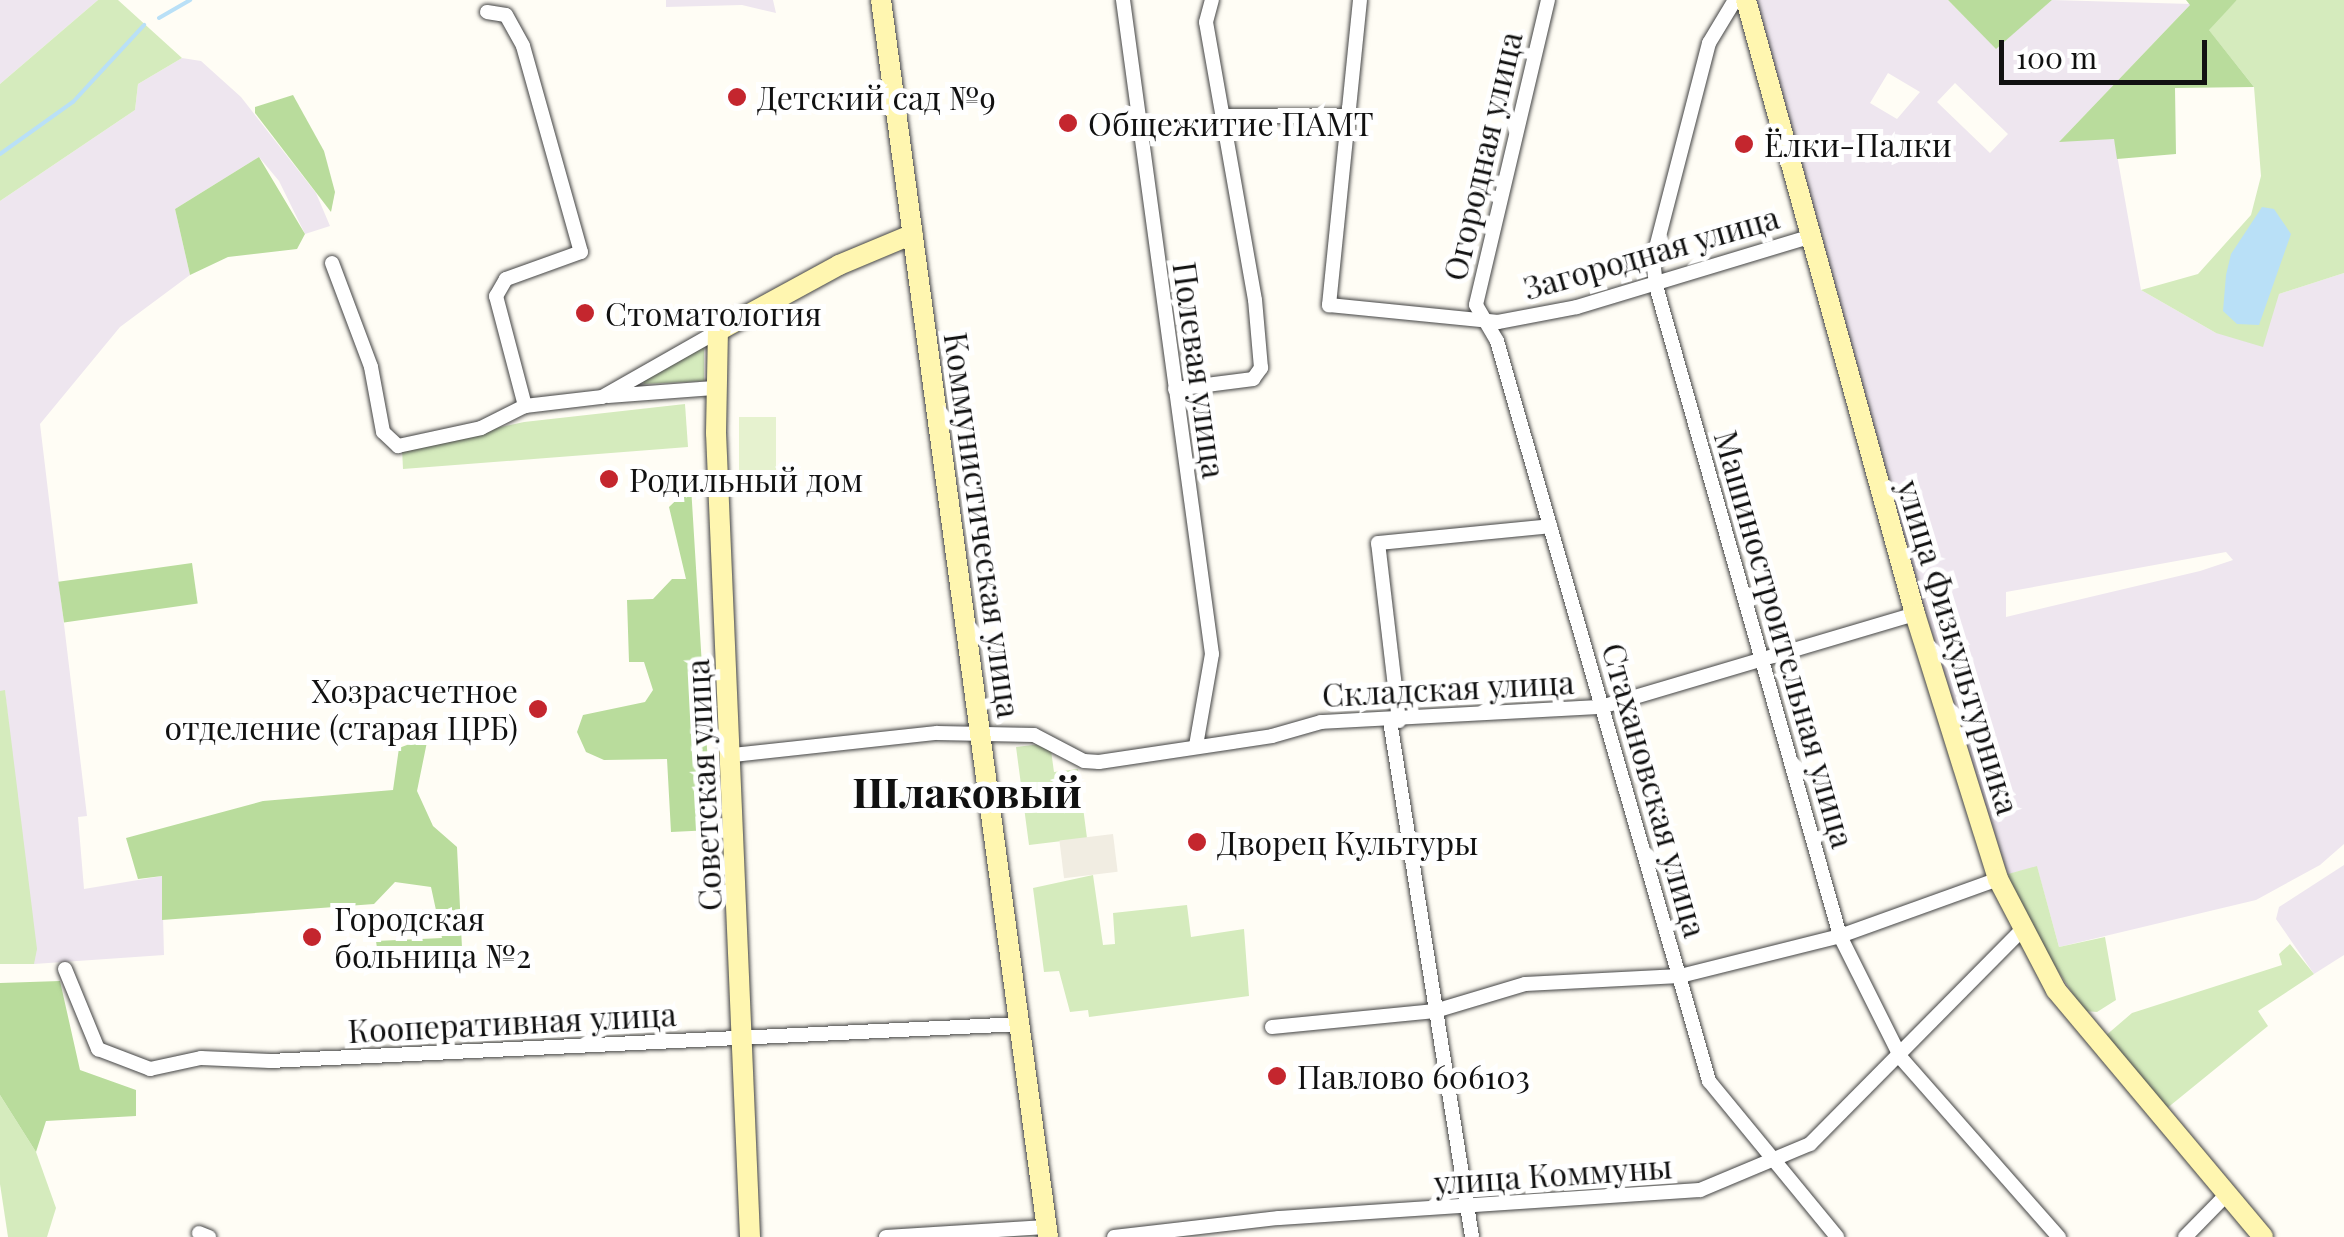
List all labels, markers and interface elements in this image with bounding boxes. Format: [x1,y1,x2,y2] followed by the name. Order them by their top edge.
[2004,20,2212,82] scale bar
[1435,28,1529,284] street label: Огородная улица
[2016,37,2097,77] text: 100 m
[757,78,996,116] place label: Детский сад №9
[726,86,748,108] marker: Детский сад №9
[1088,104,1374,142] place label: Общежитие ПАМТ
[1057,112,1079,134] marker: Общежитие ПАМТ
[1764,125,1952,163] place label: Ёлки-Палки
[1733,133,1755,155] marker: Ёлки-Палки
[1519,197,1783,307] street label: Загородная улица
[1166,259,1234,481] street label: Полевая улица
[605,294,822,332] place label: Cтоматология
[574,302,596,324] marker: Cтоматология
[937,330,1029,720] street label: Коммунистическая улица
[1707,426,1863,852] street label: Машиностроительная улица
[629,460,863,498] place label: Родильный дом
[598,468,620,490] marker: Родильный дом
[1890,475,2028,819] street label: улица Физкультурника
[1595,639,1715,941] street label: Стахановская улица
[677,658,729,912] street label: Советская улица
[1321,662,1575,714] street label: Складская улица
[165,672,518,747] place label: Хозрасчетное отделение (старая ЦРБ)
[527,698,549,720] marker: Хозрасчетное отделение (старая ЦРБ)
[852,766,1082,816] district label: Шлаковый
[1217,823,1478,861] place label: Дворец Культуры
[1186,831,1208,853] marker: Дворец Культуры
[334,900,531,975] place label: Городская больница №2
[299,924,325,950] marker: Городская больница №2
[347,994,677,1050] street label: Кооперативная улица
[1297,1057,1530,1095] place label: Павлово 606103
[1266,1065,1288,1087] marker: Павлово 606103
[1433,1147,1673,1201] street label: улица Коммуны

